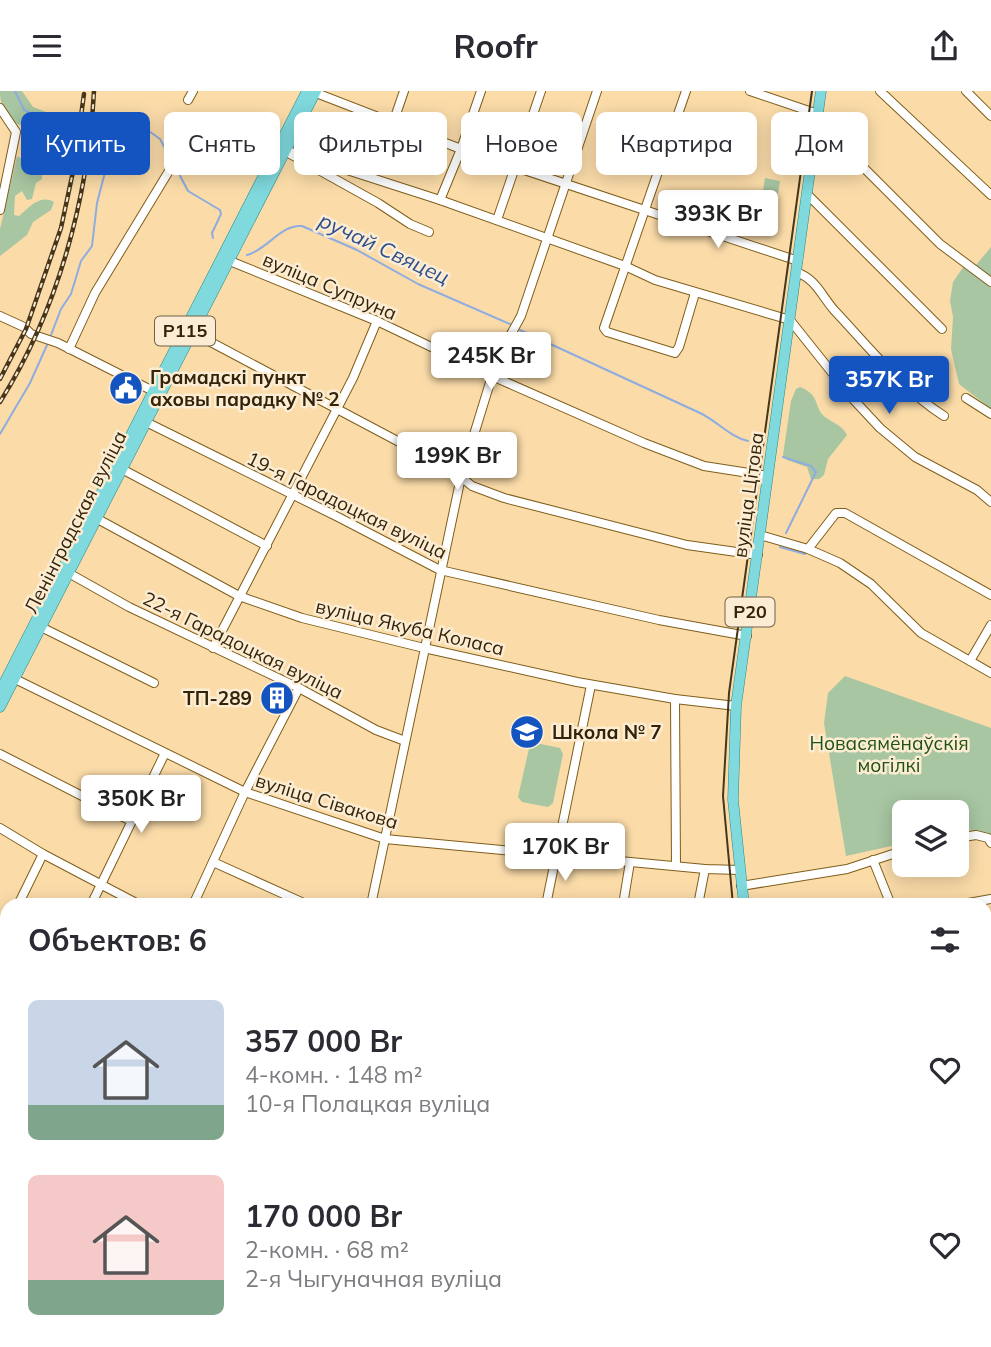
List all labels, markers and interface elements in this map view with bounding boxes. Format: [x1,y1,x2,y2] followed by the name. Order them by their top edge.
[453,26,538,66] text: Roofr
[28,27,66,65] icon: menu
[925,27,963,65] icon: share
[21,112,150,175] chip: Купить
[164,112,280,175] chip: Снять
[294,112,447,175] chip: Фильтры
[461,112,582,175] chip: Новое
[596,112,757,175] chip: Квартира
[771,112,868,175] chip: Дом
[653,191,783,250] pin: 393K Br
[674,198,762,227] text: 393K Br
[315,206,454,290] water label: ручай Свяцец
[259,247,401,325] street label: вуліца Супруна
[155,317,215,345] road number: Р115
[426,333,556,392] pin: 245K Br
[447,340,535,369] text: 245K Br
[824,357,954,416] pin: 357K Br
[845,364,933,393] text: 357K Br
[150,365,340,411] place label: Грамадскі пункт аховы парадку № 2
[107,369,145,407] public building icon: Грамадскі пункт аховы парадку № 2
[18,427,132,617] street label: Ленінградская вуліца
[727,431,769,559] street label: вуліца Цітова
[392,433,522,492] pin: 199K Br
[413,440,501,469] text: 199K Br
[243,446,451,564] street label: 19-я Гарадоцкая вуліца
[139,586,347,704] street label: 22-я Гарадоцкая вуліца
[313,594,507,660] street label: вуліца Якуба Коласа
[726,597,774,627] road number: Р20
[258,679,296,717] building icon: ТП-289
[183,686,252,710] place label: ТП-289
[508,713,546,751] school or university icon: Школа № 7
[552,720,662,744] place label: Школа № 7
[809,731,969,777] park label: Новасямёнаўскія могілкі
[253,768,401,834] street label: вуліца Сівакова
[76,775,206,835] pin: 350K Br
[97,783,185,812] text: 350K Br
[892,800,969,877] map controls
[892,800,969,877] button: layers
[500,823,630,883] pin: 170K Br
[521,831,609,860] text: 170K Br
[28,921,207,959] text: Объектов: 6
[926,921,964,959] icon: filters
[245,1022,402,1060] text: 357 000 Br
[84,1028,168,1112] icon: home
[926,1051,964,1089] icon: heart
[245,1060,423,1089] text: 4-комн. · 148 m²
[245,1089,490,1118] text: 10-я Полацкая вуліца
[245,1197,402,1235] text: 170 000 Br
[84,1203,168,1287] icon: home
[926,1226,964,1264] icon: heart
[245,1235,409,1264] text: 2-комн. · 68 m²
[245,1264,502,1293] text: 2-я Чыгуначная вуліца

